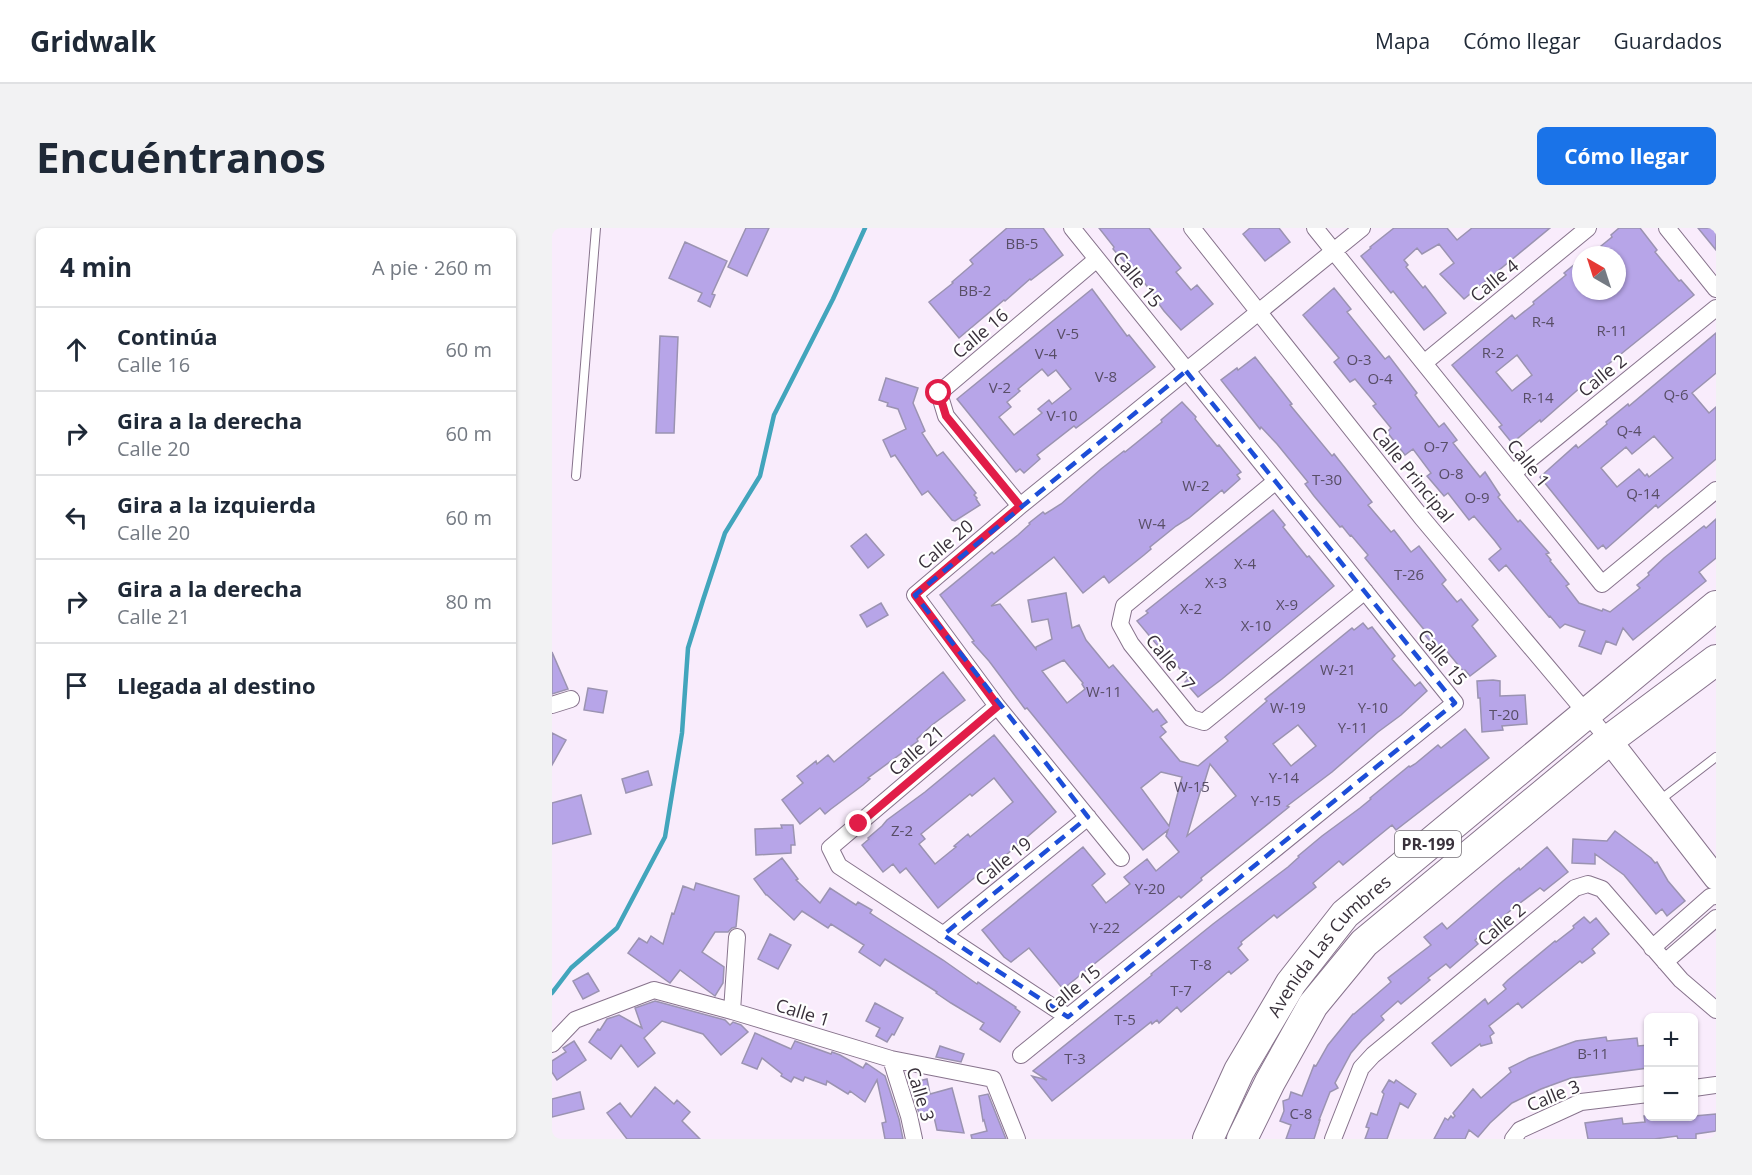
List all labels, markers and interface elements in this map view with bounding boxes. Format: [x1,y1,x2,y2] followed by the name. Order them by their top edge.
[30,22,156,60] text: Gridwalk
[1375,27,1430,55] text: Mapa
[1463,27,1581,55] text: Cómo llegar
[1614,27,1722,55] text: Guardados
[1537,127,1716,185] button: Cómo llegar
[36,128,326,185] text: Encuéntranos
[1006,233,1038,253] house number: BB-5
[1108,246,1168,312] street label: Calle 15
[1572,246,1626,300] north arrow
[60,249,132,285] text: 4 min
[1465,253,1523,307] street label: Calle 4
[372,254,492,281] text: A pie · 260 m
[959,280,991,300] house number: BB-2
[947,303,1013,363] street label: Calle 16
[1532,311,1555,331] house number: R-4
[1596,320,1628,340] house number: R-11
[117,321,218,351] text: Continúa
[1057,323,1079,343] house number: V-5
[60,333,93,366] icon: ahead
[445,336,492,363] text: 60 m
[1482,342,1504,362] house number: R-2
[1035,343,1058,363] house number: V-4
[1573,348,1631,402] street label: Calle 2
[1346,349,1372,369] house number: O-3
[117,351,190,378] text: Calle 16
[1095,366,1117,386] house number: V-8
[1367,368,1393,388] house number: O-4
[989,377,1011,397] house number: V-2
[925,379,951,405] route start
[1663,384,1689,404] house number: Q-6
[1522,387,1554,407] house number: R-14
[117,405,302,435] text: Gira a la derecha
[1047,405,1077,425] house number: V-10
[60,417,93,450] icon: right
[445,420,492,447] text: 60 m
[1616,420,1642,440] house number: Q-4
[1367,421,1459,527] street label: Calle Principal
[1502,434,1556,492] street label: Calle 1
[117,435,190,462] text: Calle 20
[1423,436,1449,456] house number: O-7
[1438,463,1464,483] house number: O-8
[1312,469,1342,489] house number: T-30
[1182,475,1210,495] house number: W-2
[1626,483,1660,503] house number: Q-14
[1464,487,1490,507] house number: O-9
[117,489,316,519] text: Gira a la izquierda
[60,501,93,534] icon: left
[445,504,492,531] text: 60 m
[1138,513,1166,533] house number: W-4
[912,514,978,574] street label: Calle 20
[117,519,190,546] text: Calle 20
[1234,553,1256,573] house number: X-4
[1394,564,1424,584] house number: T-26
[1205,572,1227,592] house number: X-3
[117,573,302,603] text: Gira a la derecha
[60,585,93,618] icon: right
[445,588,492,615] text: 80 m
[1276,594,1298,614] house number: X-9
[1180,598,1202,618] house number: X-2
[117,603,190,630] text: Calle 21
[1241,615,1271,635] house number: X-10
[1413,624,1473,690] street label: Calle 15
[1141,629,1201,695] street label: Calle 17
[1320,659,1356,679] house number: W-21
[60,669,93,702] icon: arrive
[117,670,316,700] text: Llegada al destino
[1086,681,1122,701] house number: W-11
[1270,697,1306,717] house number: W-19
[1358,697,1388,717] house number: Y-10
[1489,704,1519,724] house number: T-20
[1338,717,1368,737] house number: Y-11
[883,719,949,781] street label: Calle 21
[1269,767,1300,787] house number: Y-14
[1174,776,1210,796] house number: W-15
[1251,790,1281,810] house number: Y-15
[845,810,871,836] route end
[891,820,913,840] house number: Z-2
[970,831,1036,891] street label: Calle 19
[1395,831,1461,857] road number: PR-199
[1262,869,1396,1021] street label: Avenida Las Cumbres
[1135,878,1165,898] house number: Y-20
[1472,897,1530,951] street label: Calle 2
[1090,917,1120,937] house number: Y-22
[1190,954,1212,974] house number: T-8
[1039,959,1105,1019] street label: Calle 15
[1170,980,1192,1000] house number: T-7
[773,992,833,1032] street label: Calle 1
[1114,1009,1136,1029] house number: T-5
[1644,1013,1698,1121] map controls
[1644,1013,1698,1067] button: +
[1577,1043,1609,1063] house number: B-11
[1064,1048,1086,1068] house number: T-3
[901,1064,941,1124] street label: Calle 3
[1644,1067,1698,1121] button: −
[1523,1073,1583,1117] street label: Calle 3
[1290,1103,1312,1123] house number: C-8

